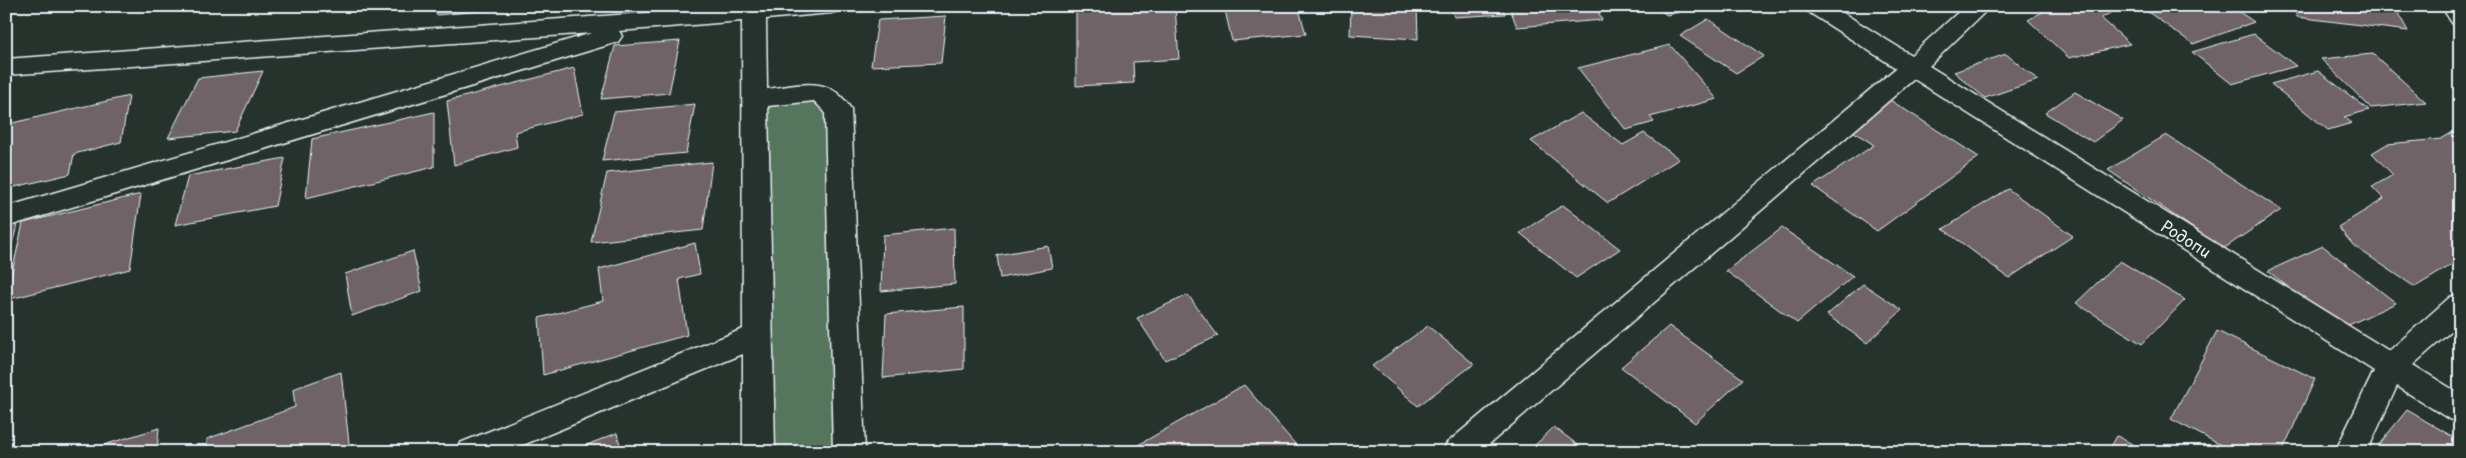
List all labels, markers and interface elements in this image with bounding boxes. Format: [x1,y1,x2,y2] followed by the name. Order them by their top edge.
[2157,213,2216,263] street label: Родопи

